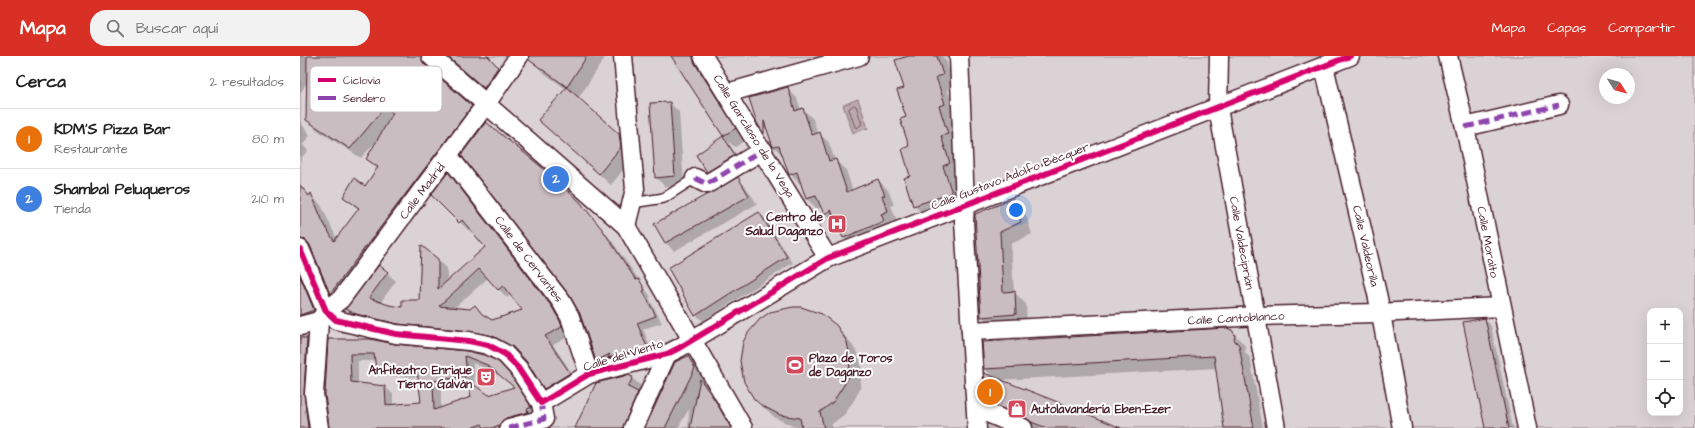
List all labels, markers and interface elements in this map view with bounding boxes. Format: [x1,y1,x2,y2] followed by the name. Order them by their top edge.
[90,10,370,46] search box
[20,15,66,42] text: Mapa
[104,17,126,39] icon: search
[136,18,218,39] text: Buscar aquí
[1492,18,1525,38] text: Mapa
[1547,18,1586,38] text: Capas
[1608,18,1675,38] text: Compartir
[310,66,442,112] legend
[1599,68,1635,104] north arrow
[16,70,66,94] text: Cerca
[708,71,798,202] street label: Calle Garcilaso de la Vega
[210,73,284,91] text: 2 resultados
[343,73,381,88] text: Ciclovía
[343,91,386,106] text: Sendero
[54,119,170,140] text: KDM'S Pizza Bar
[28,130,30,148] text: 1
[252,130,284,148] text: 80 m
[929,138,1092,215] street label: Calle Gustavo Adolfo Bécquer
[54,140,128,158] text: Restaurante
[396,160,449,223] street label: Calle Madrid
[543,164,569,194] pin: 2
[54,179,190,200] text: Shambal Peluqueros
[25,190,33,208] text: 2
[251,190,284,208] text: 210 m
[1225,195,1258,291] street label: Calle Valdeciprián
[54,200,91,218] text: Tienda
[1006,200,1026,220] your location
[1348,204,1383,288] street label: Calle Valdeorilla
[1472,205,1503,280] street label: Calle Moralto
[744,209,823,242] place label: Centro de Salud Daganzo
[490,212,567,306] street label: Calle de Cervantes
[826,213,848,235] hospital icon: Centro de Salud Daganzo
[1187,307,1285,330] street label: Calle Cantoblanco
[1647,308,1683,416] map controls
[1647,308,1683,344] button: +
[581,335,665,376] street label: Calle del Viento
[1647,344,1683,380] button: −
[808,350,893,383] place label: Plaza de Toros de Daganzo
[784,354,806,376] sports icon: Plaza de Toros de Daganzo
[369,362,472,393] place label: Anfiteatro Enrique Tierno Galván
[475,366,497,388] theatre icon: Anfiteatro Enrique Tierno Galván
[977,377,1003,407] pin: 1
[1647,380,1683,416] button: locate
[1006,398,1028,420] shop icon: Autolavandería Eben-Ezer
[1031,401,1171,418] place label: Autolavandería Eben-Ezer

